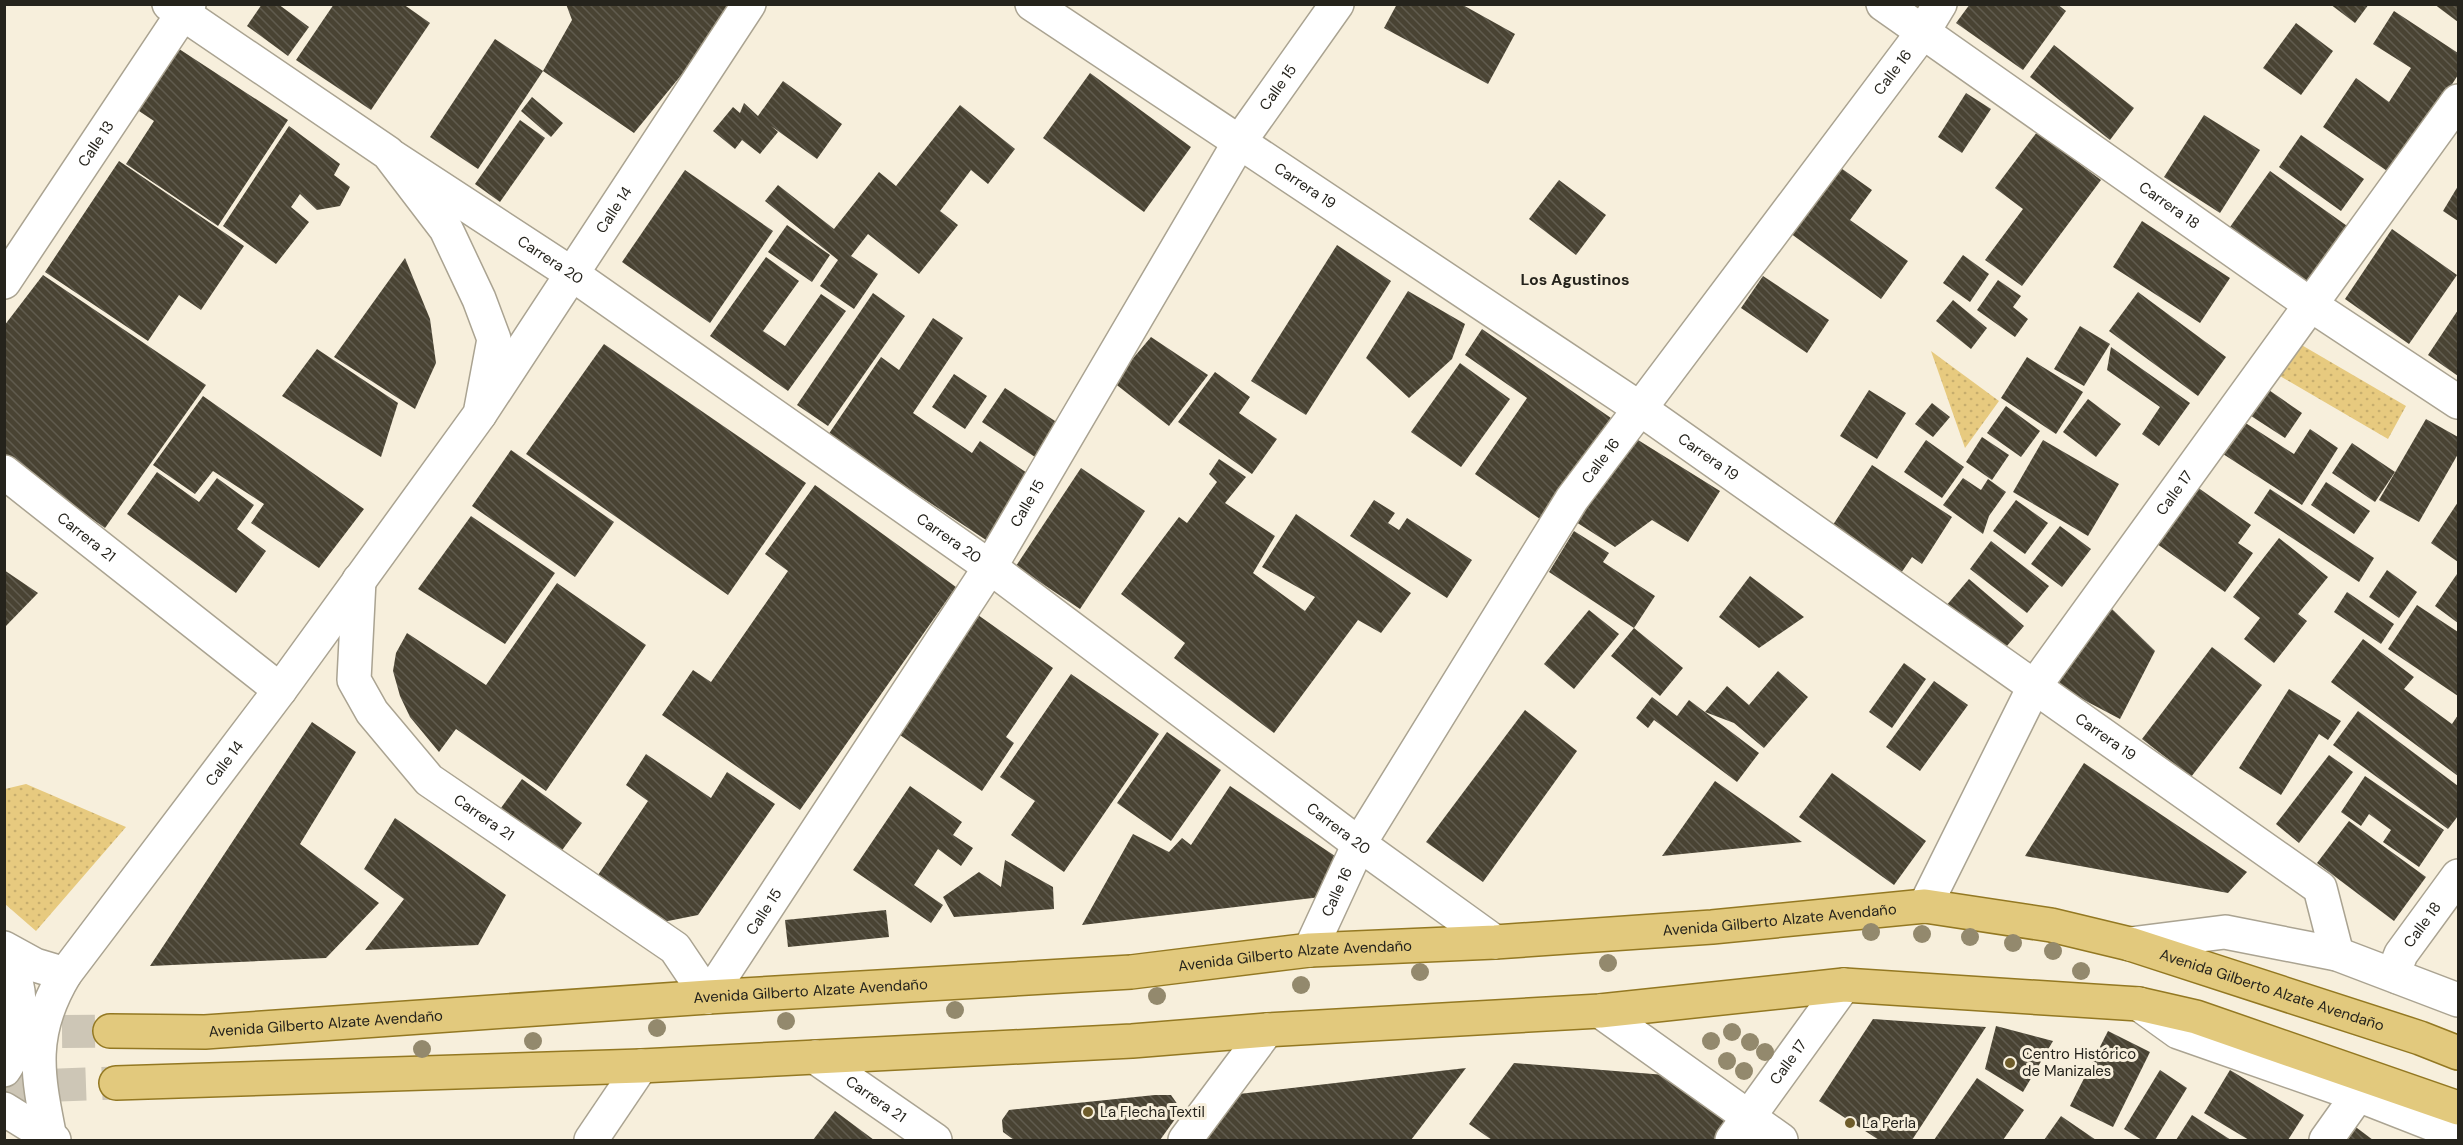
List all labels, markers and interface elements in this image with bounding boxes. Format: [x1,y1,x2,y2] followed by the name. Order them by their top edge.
[1869,45,1916,99] street label: Calle 16
[1255,60,1301,114] street label: Calle 15
[73,117,119,171] street label: Calle 13
[1270,158,1340,213] street label: Carrera 19
[2135,177,2204,234] street label: Carrera 18
[591,183,636,237] street label: Calle 14
[514,231,587,289] street label: Carrera 20
[1520,269,1630,290] district label: Los Agustinos
[1674,429,1743,485] street label: Carrera 19
[1577,434,1624,488] street label: Calle 16
[2151,467,2197,520] street label: Calle 17
[1006,476,1049,531] street label: Calle 15
[53,508,120,566] street label: Carrera 21
[912,508,985,568] street label: Carrera 20
[2071,708,2140,765] street label: Carrera 19
[201,737,248,790] street label: Calle 14
[450,790,518,845] street label: Carrera 21
[1303,798,1374,859] street label: Carrera 20
[1317,864,1357,920] street label: Calle 16
[741,884,787,939] street label: Calle 15
[2399,898,2446,952] street label: Calle 18
[1662,899,1898,940] street label: Avenida Gilberto Alzate Avendaño
[1177,936,1413,976] street label: Avenida Gilberto Alzate Avendaño
[2157,944,2387,1036] street label: Avenida Gilberto Alzate Avendaño
[693,974,929,1008] street label: Avenida Gilberto Alzate Avendaño
[208,1005,444,1042] street label: Avenida Gilberto Alzate Avendaño
[1765,1036,1811,1089] street label: Calle 17
[2022,1044,2136,1081] place label: Centro Histórico de Manizales
[2003,1056,2017,1070] marker: Centro Histórico de Manizales
[842,1071,910,1127] street label: Carrera 21
[1100,1102,1205,1122] place label: La Flecha Textil
[1081,1105,1095,1119] marker: La Flecha Textil
[1862,1113,1916,1133] place label: La Perla
[1843,1116,1857,1130] marker: La Perla

